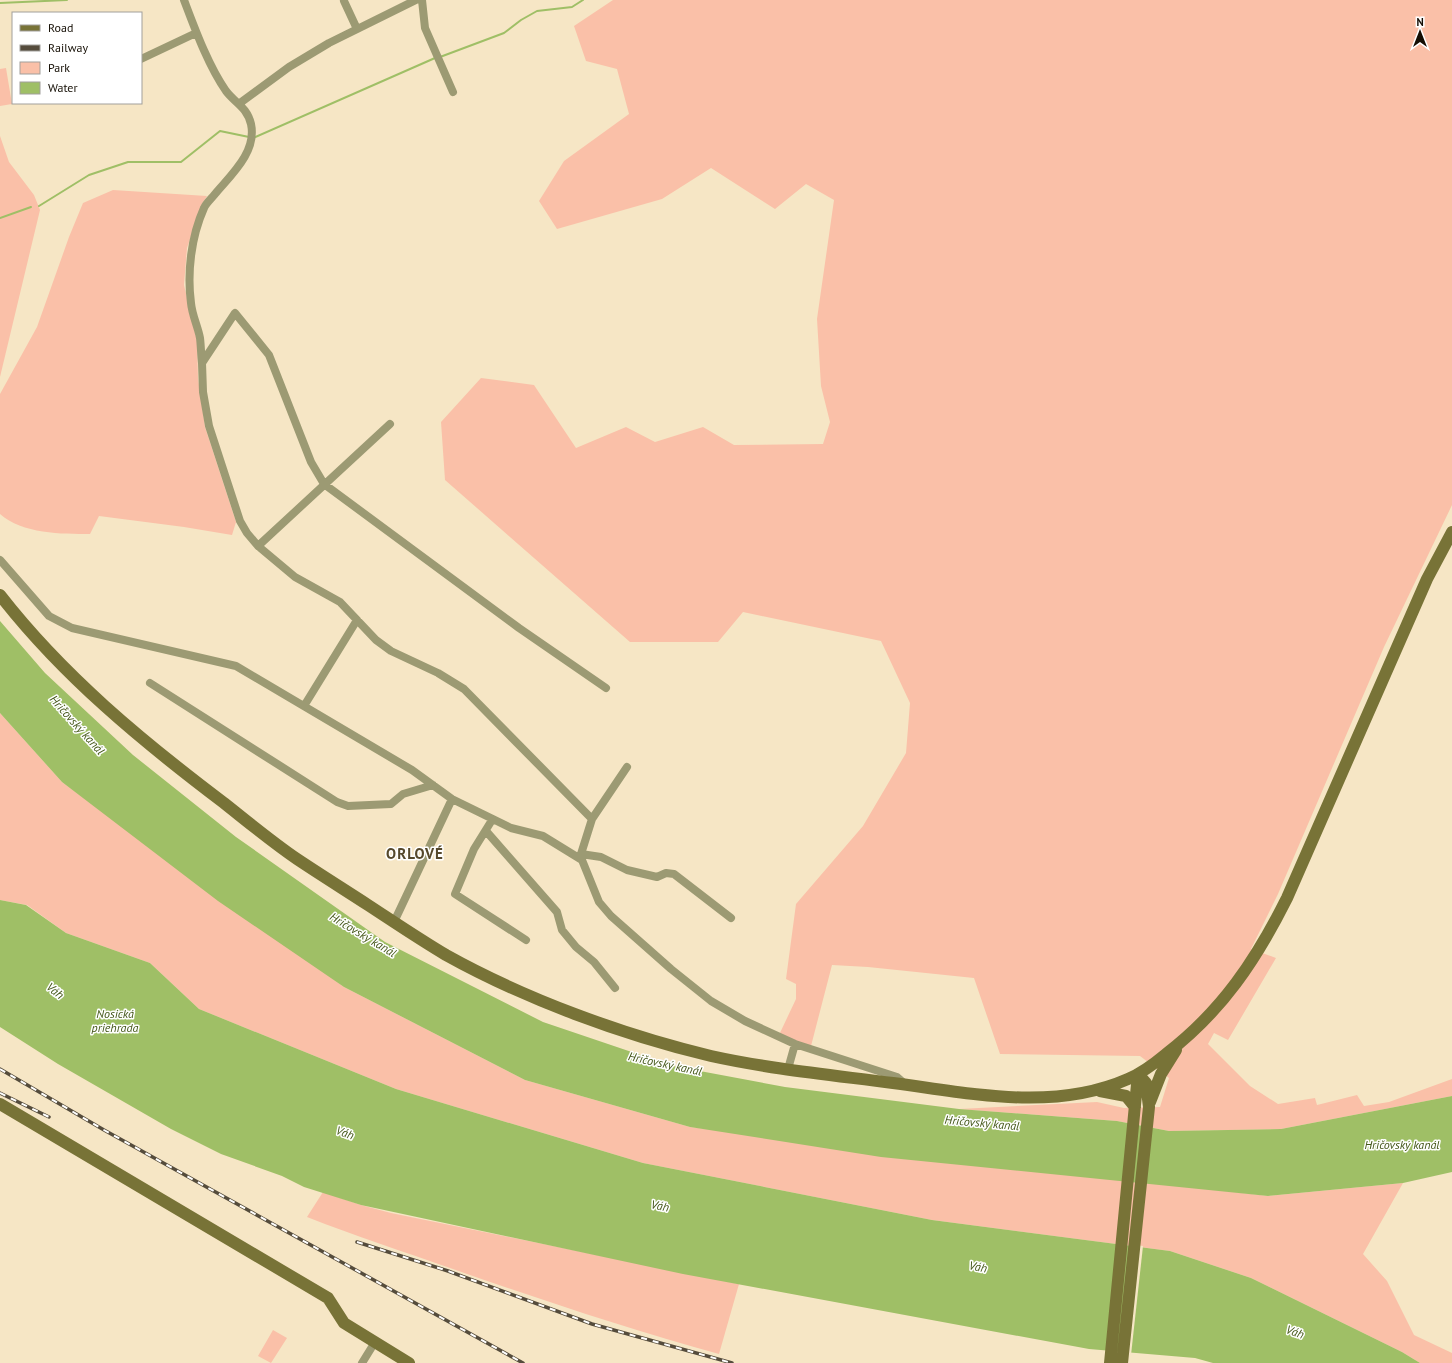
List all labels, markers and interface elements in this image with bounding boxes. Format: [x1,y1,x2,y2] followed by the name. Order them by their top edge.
[12,12,142,104] legend
[1400,12,1440,52] north arrow
[1416,15,1424,29] text: N
[48,20,73,35] text: Road
[48,40,88,55] text: Railway
[48,60,70,75] text: Park
[48,80,78,95] text: Water
[47,692,109,758] water label: Hričovský kanál
[386,844,444,863] district label: ORLOVÉ
[327,909,400,961] water label: Hričovský kanál
[43,979,67,1002] water label: Váh
[91,1006,139,1035] water label: Nosická priehrada
[627,1048,704,1079] water label: Hričovský kanál
[944,1112,1021,1133] water label: Hričovský kanál
[334,1122,356,1143] water label: Váh
[1364,1137,1440,1152] water label: Hričovský kanál
[650,1196,670,1215] water label: Váh
[968,1257,988,1276] water label: Váh
[1284,1321,1306,1342] water label: Váh

